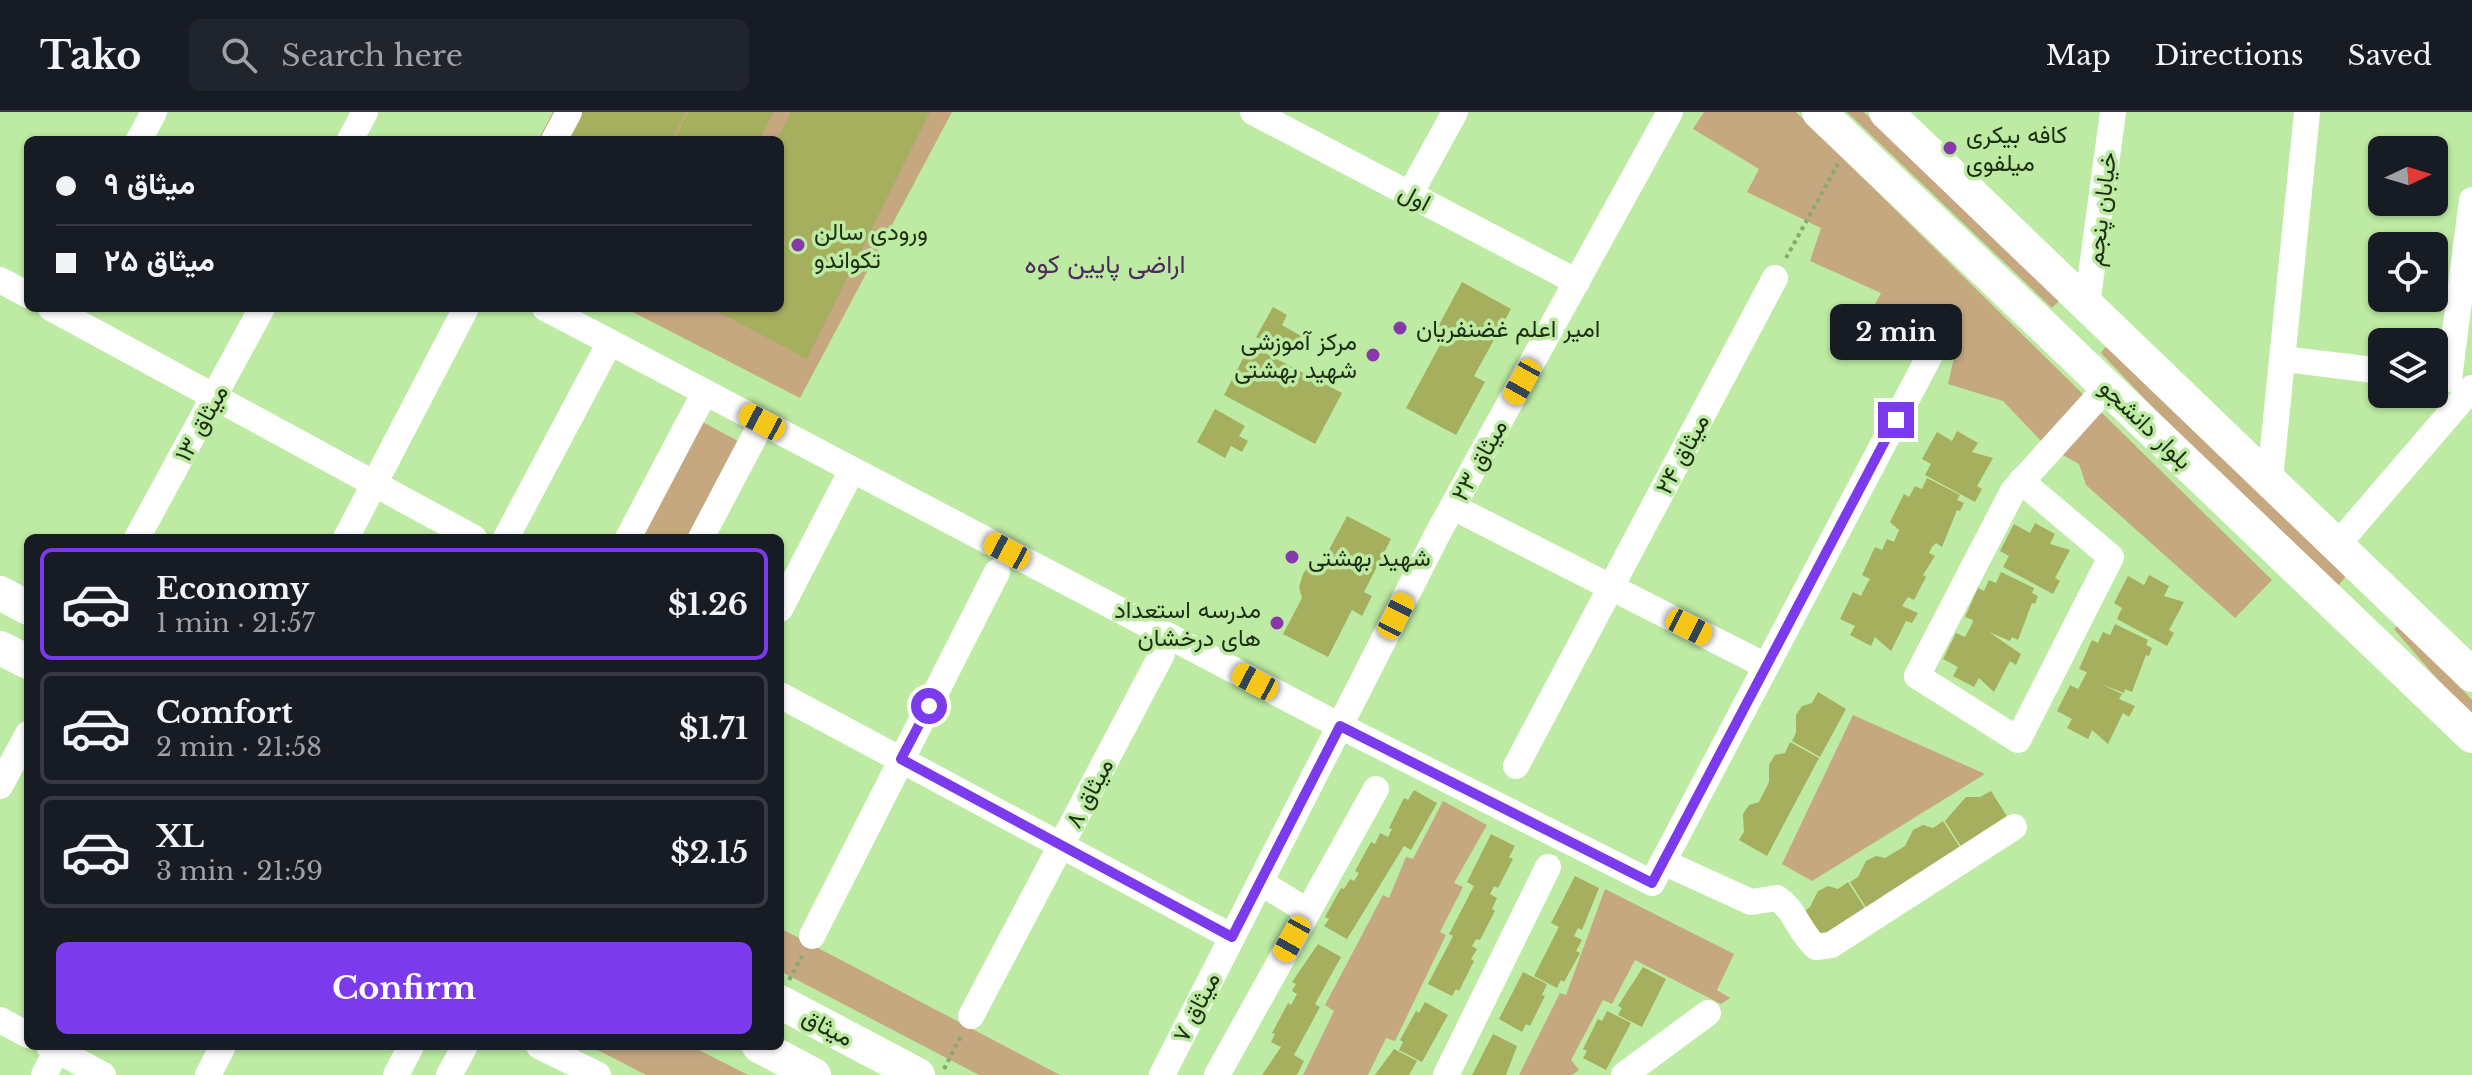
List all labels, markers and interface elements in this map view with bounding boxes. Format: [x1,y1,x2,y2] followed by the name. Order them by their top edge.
[189,19,749,91] search box
[40,32,141,79] text: Tako
[217,33,261,77] icon: search
[281,37,463,74] text: Search here
[2046,38,2111,73] text: Map
[2155,38,2304,73] text: Directions
[2348,38,2432,73] text: Saved
[1966,120,2067,178] place label: کافه بیکری میلفوی
[2368,136,2448,216] north arrow
[2368,136,2448,408] map controls
[1941,139,1959,157] marker: کافه بیکری میلفوی
[2080,150,2124,268] street label: خیابان پنجم
[104,165,195,202] text: میثاق ۹
[1394,177,1436,218] street label: اول
[814,217,928,275] place label: ورودی سالن تکواندو
[2368,232,2448,312] button: locate
[789,236,807,254] marker: ورودی سالن تکواندو
[104,242,215,279] text: میثاق ۲۵
[1025,248,1185,282] district label: اراضی پایین کوه
[1830,304,1962,360] callout: 2 min
[1416,314,1600,345] place label: امیر اعلم غضنفریان
[1856,316,1936,348] text: 2 min
[1391,319,1409,337] marker: امیر اعلم غضنفریان
[1234,327,1357,385] place label: مرکز آموزشی شهید بهشتی
[2368,328,2448,408] button: layers
[1364,346,1382,364] marker: مرکز آموزشی شهید بهشتی
[1500,355,1544,409] car
[2093,373,2198,476] street label: بلوار دانشجو
[168,380,234,466] street label: میثاق ۱۳
[735,400,789,444] car
[1878,402,1914,438] route end
[1649,409,1715,499] street label: میثاق ۲۴
[1445,414,1513,506] street label: میثاق ۲۳
[980,529,1034,573] car
[1308,543,1431,573] place label: شهید بهشتی
[1283,548,1301,566] marker: شهید بهشتی
[60,568,132,640] icon: car
[156,570,309,607] text: Economy
[668,586,748,623] text: $1.26
[1374,589,1418,643] car
[1114,595,1261,653] place label: مدرسه استعداد های درخشان
[1662,605,1716,649] car
[156,607,315,639] text: 1 min · 21:57
[1268,614,1286,632] marker: مدرسه استعداد های درخشان
[1228,660,1282,704] car
[911,688,947,724] route start
[60,692,132,764] icon: car
[156,694,293,731] text: Comfort
[679,710,748,747] text: $1.71
[156,731,322,763] text: 2 min · 21:58
[1059,753,1119,833] street label: میثاق ۸
[60,816,132,888] icon: car
[156,818,204,855] text: XL
[670,834,748,871] text: $2.15
[156,855,323,887] text: 3 min · 21:59
[1270,912,1314,966] car
[56,942,752,1034] button: Confirm
[1166,967,1226,1047] street label: میثاق ۷
[798,1002,858,1052] street label: میثاق

